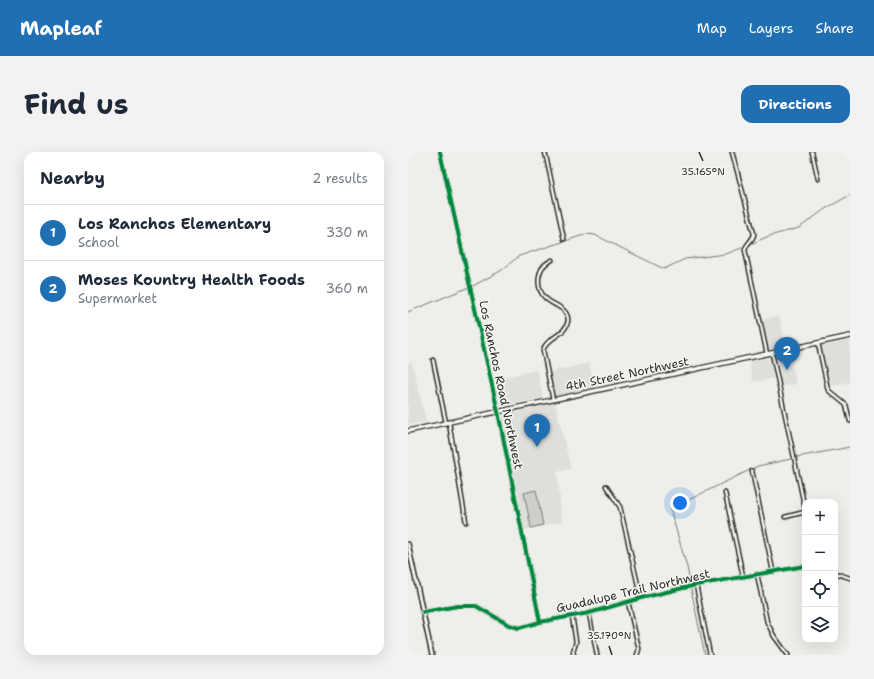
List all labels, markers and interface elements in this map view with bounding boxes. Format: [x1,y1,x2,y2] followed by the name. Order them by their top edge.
[20,16,102,41] text: Mapleaf
[697,19,727,37] text: Map
[749,19,793,37] text: Layers
[815,19,854,37] text: Share
[24,85,129,123] text: Find us
[741,85,850,123] button: Directions
[681,165,725,178] text: 35.165°N
[40,167,105,189] text: Nearby
[312,170,368,187] text: 2 results
[78,214,271,234] text: Los Ranchos Elementary
[50,224,56,241] text: 1
[326,224,368,241] text: 330 m
[78,234,119,251] text: School
[78,270,305,290] text: Moses Kountry Health Foods
[48,280,58,297] text: 2
[326,280,368,297] text: 360 m
[78,290,157,307] text: Supermarket
[475,299,527,471] street label: Los Ranchos Road Northwest
[774,337,800,370] pin: 2
[564,353,690,395] street label: 4th Street Northwest
[524,414,550,447] pin: 1
[670,493,690,513] your location
[802,499,838,643] map controls
[802,499,838,535] button: +
[802,535,838,571] button: −
[554,565,712,617] street label: Guadalupe Trail Northwest
[802,571,838,607] button: locate
[802,607,838,643] button: layers
[587,629,631,642] text: 35.170°N

